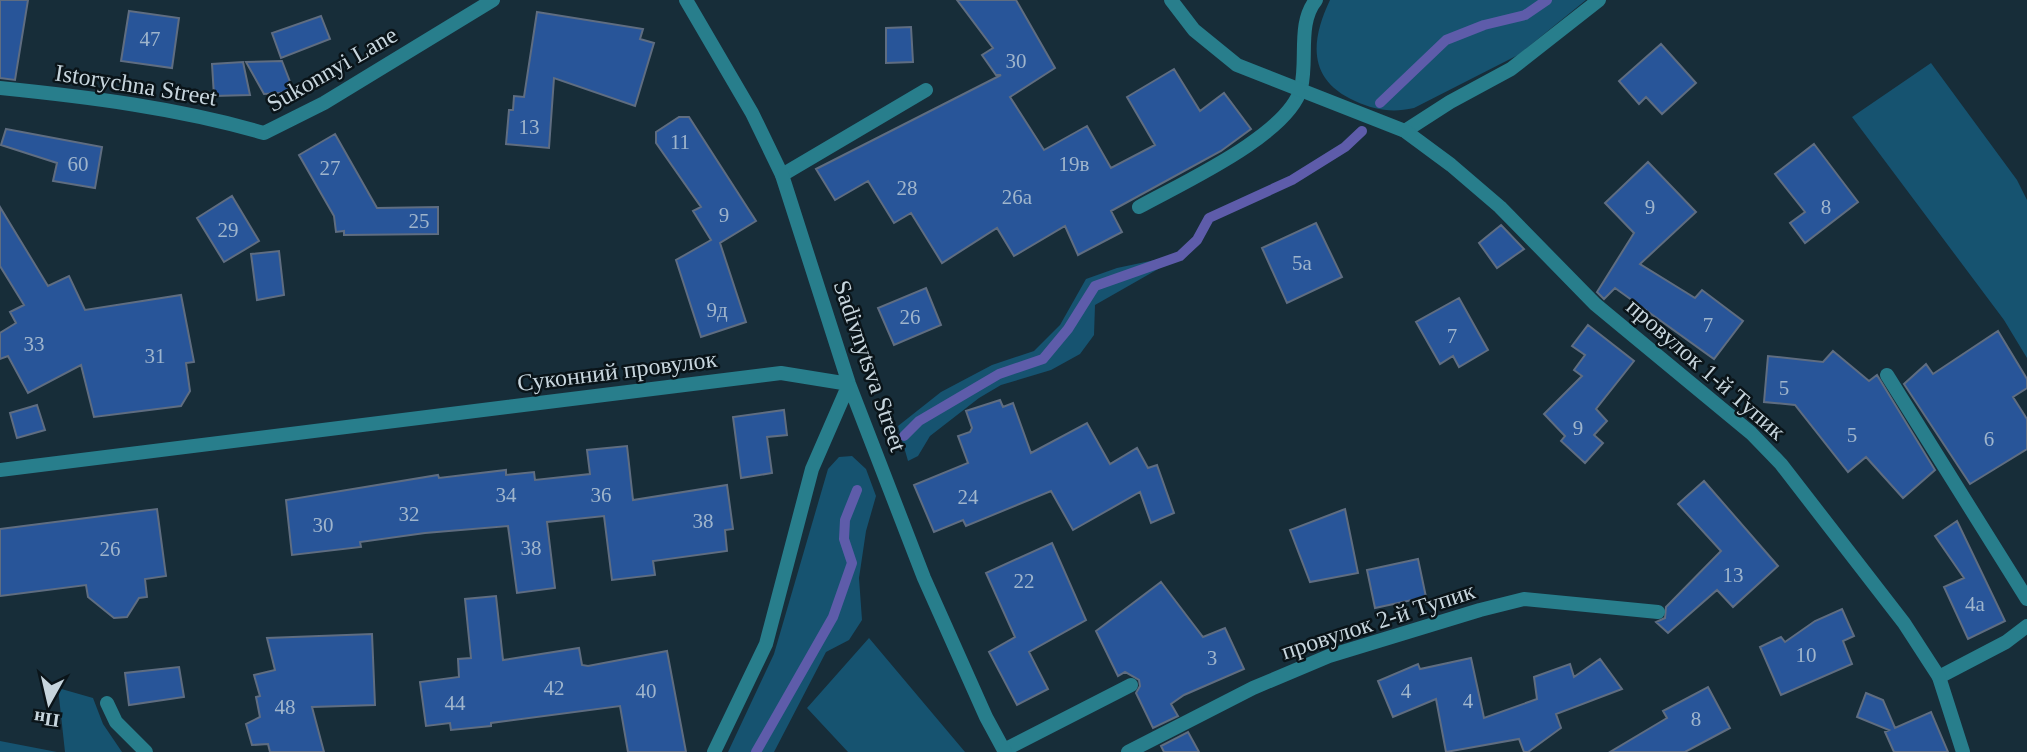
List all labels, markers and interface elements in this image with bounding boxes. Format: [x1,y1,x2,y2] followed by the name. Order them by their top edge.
[262,21,402,117] street label: Sukonnyi Lane
[140,27,161,51] house number: 47
[1006,49,1027,73] house number: 30
[53,59,219,111] street label: Istorychna Street
[519,115,540,139] house number: 13
[670,130,690,154] house number: 11
[68,152,89,176] house number: 60
[1059,152,1090,176] house number: 19в
[320,156,341,180] house number: 27
[897,176,918,200] house number: 28
[1002,185,1033,209] house number: 26а
[1645,195,1655,219] house number: 9
[1821,195,1831,219] house number: 8
[719,203,729,227] house number: 9
[409,209,430,233] house number: 25
[218,218,239,242] house number: 29
[1292,251,1313,275] house number: 5а
[829,277,912,455] street label: Sadivnytsva Street
[1621,293,1791,445] street label: провулок 1-й Тупик
[706,298,728,322] house number: 9д
[900,305,921,329] house number: 26
[1703,313,1713,337] house number: 7
[1447,324,1457,348] house number: 7
[24,332,45,356] house number: 33
[145,344,166,368] house number: 31
[516,346,719,396] street label: Суконний провулок
[1779,376,1789,400] house number: 5
[1573,416,1583,440] house number: 9
[1847,423,1857,447] house number: 5
[1984,427,1994,451] house number: 6
[496,483,517,507] house number: 34
[591,483,612,507] house number: 36
[958,485,979,509] house number: 24
[399,502,420,526] house number: 32
[693,509,714,533] house number: 38
[313,513,334,537] house number: 30
[521,536,542,560] house number: 38
[100,537,121,561] house number: 26
[1723,563,1744,587] house number: 13
[1014,569,1035,593] house number: 22
[1278,577,1478,665] street label: провулок 2-й Тупик
[1965,592,1986,616] house number: 4а
[1796,643,1817,667] house number: 10
[1207,646,1217,670] house number: 3
[14,668,84,738] north arrow
[544,676,565,700] house number: 42
[636,679,657,703] house number: 40
[1401,679,1412,703] house number: 4
[1463,689,1474,713] house number: 4
[445,691,466,715] house number: 44
[275,695,296,719] house number: 48
[32,707,61,732] text: Пн
[1691,707,1701,731] house number: 8

